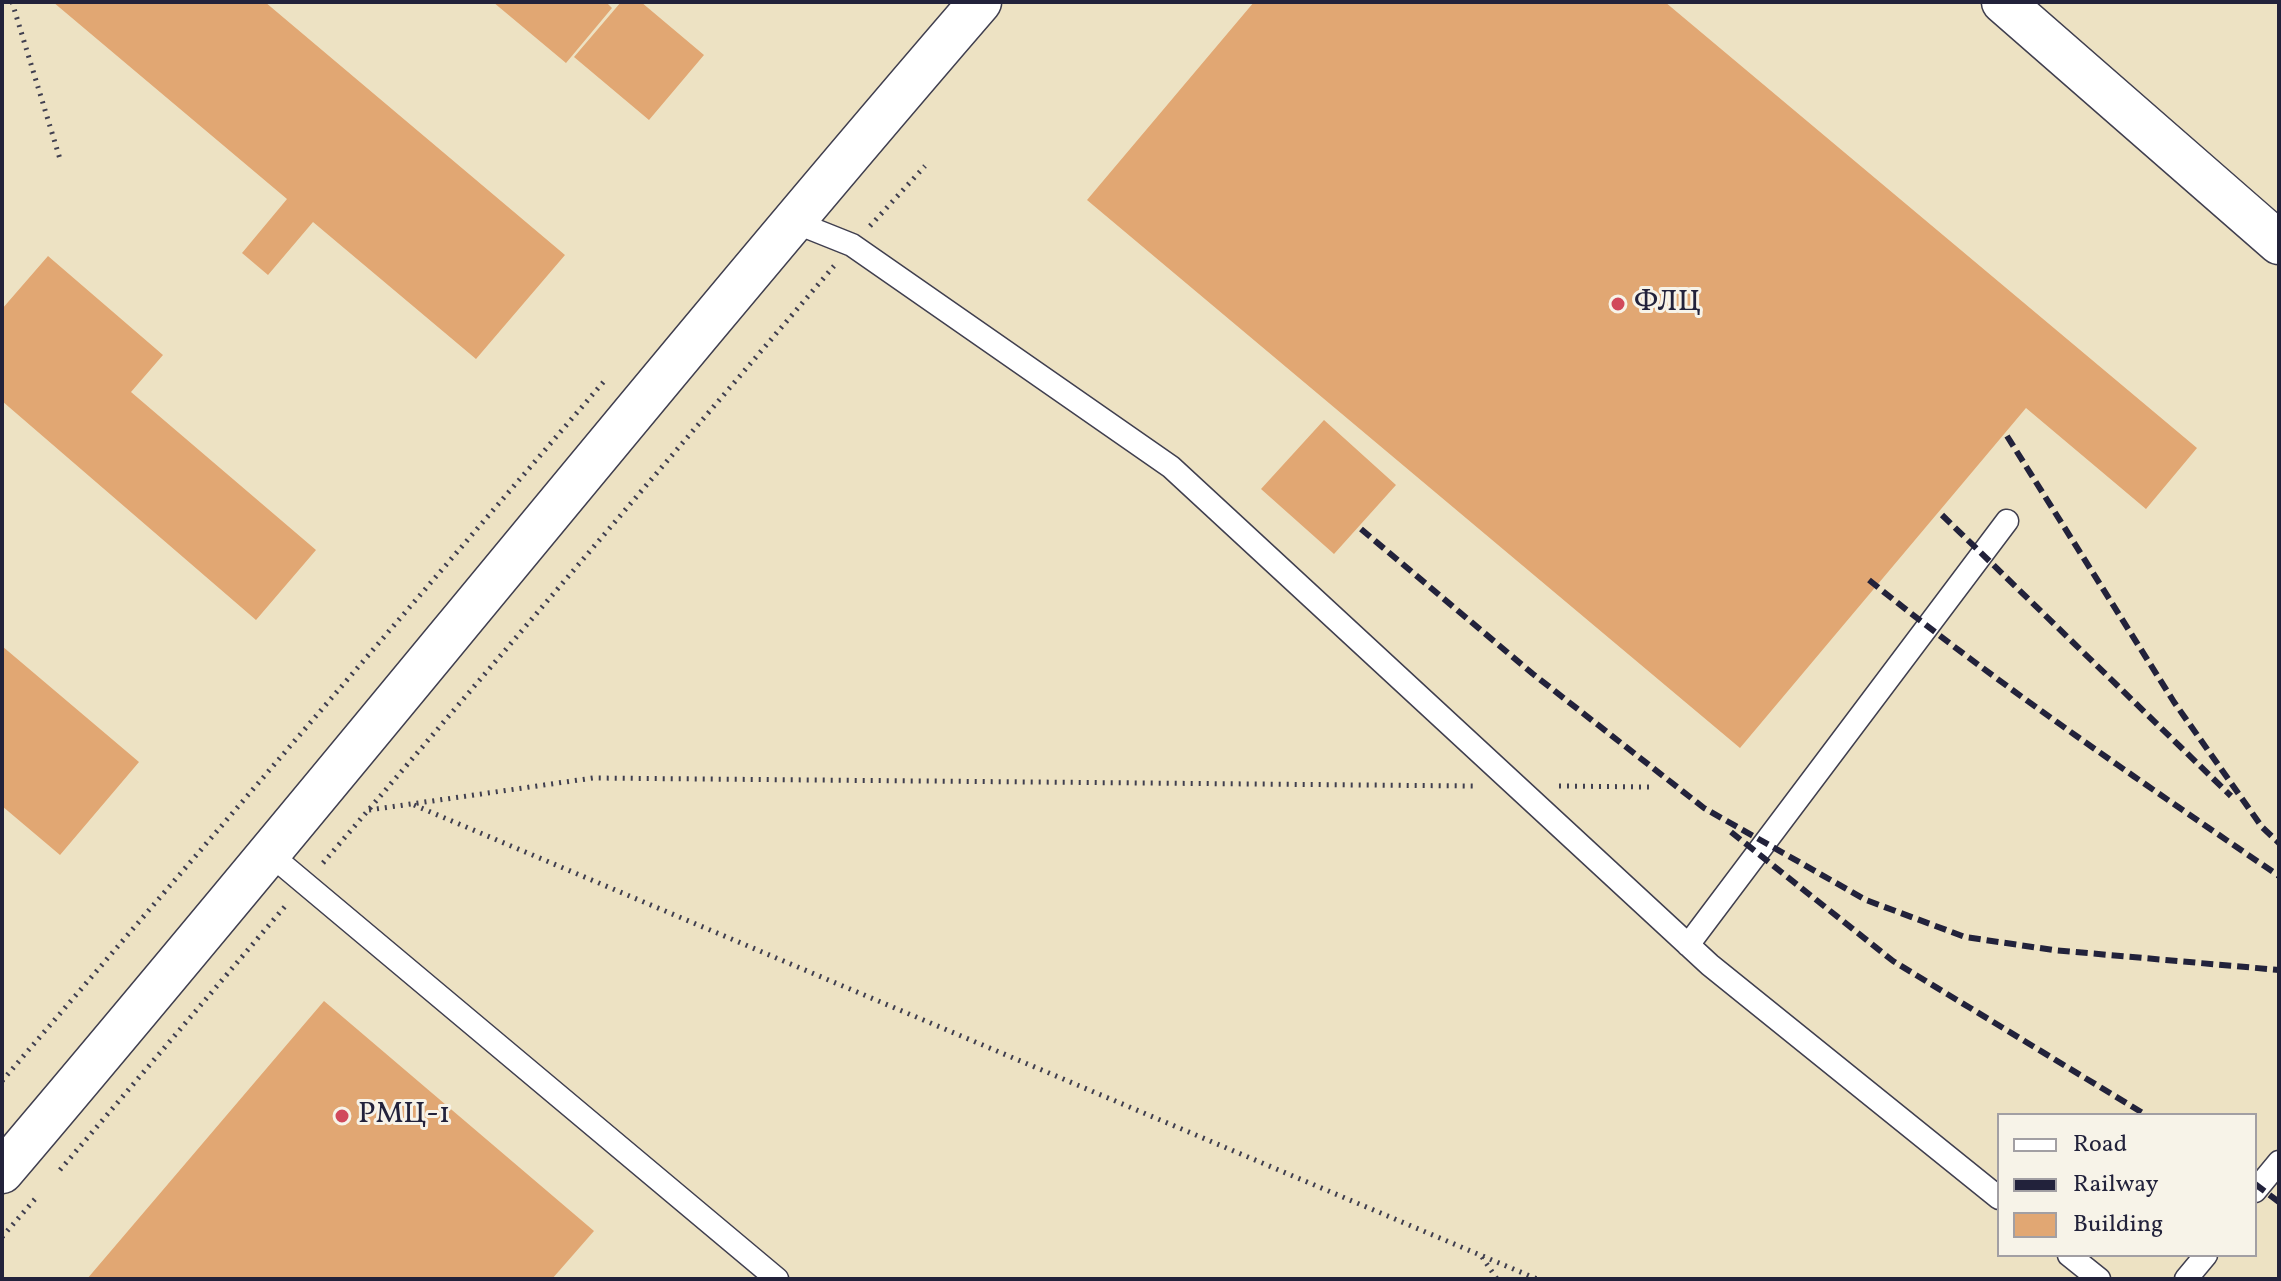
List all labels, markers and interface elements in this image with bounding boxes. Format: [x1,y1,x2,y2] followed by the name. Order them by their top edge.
[1634,286,1701,322] place label: ФЛЦ
[1609,295,1627,313] marker: ФЛЦ
[358,1098,450,1134] place label: РМЦ-1
[333,1107,351,1125] marker: РМЦ-1
[1997,1113,2257,1257] legend
[2073,1128,2127,1162] text: Road
[2073,1168,2159,1202] text: Railway
[2073,1208,2163,1242] text: Building

